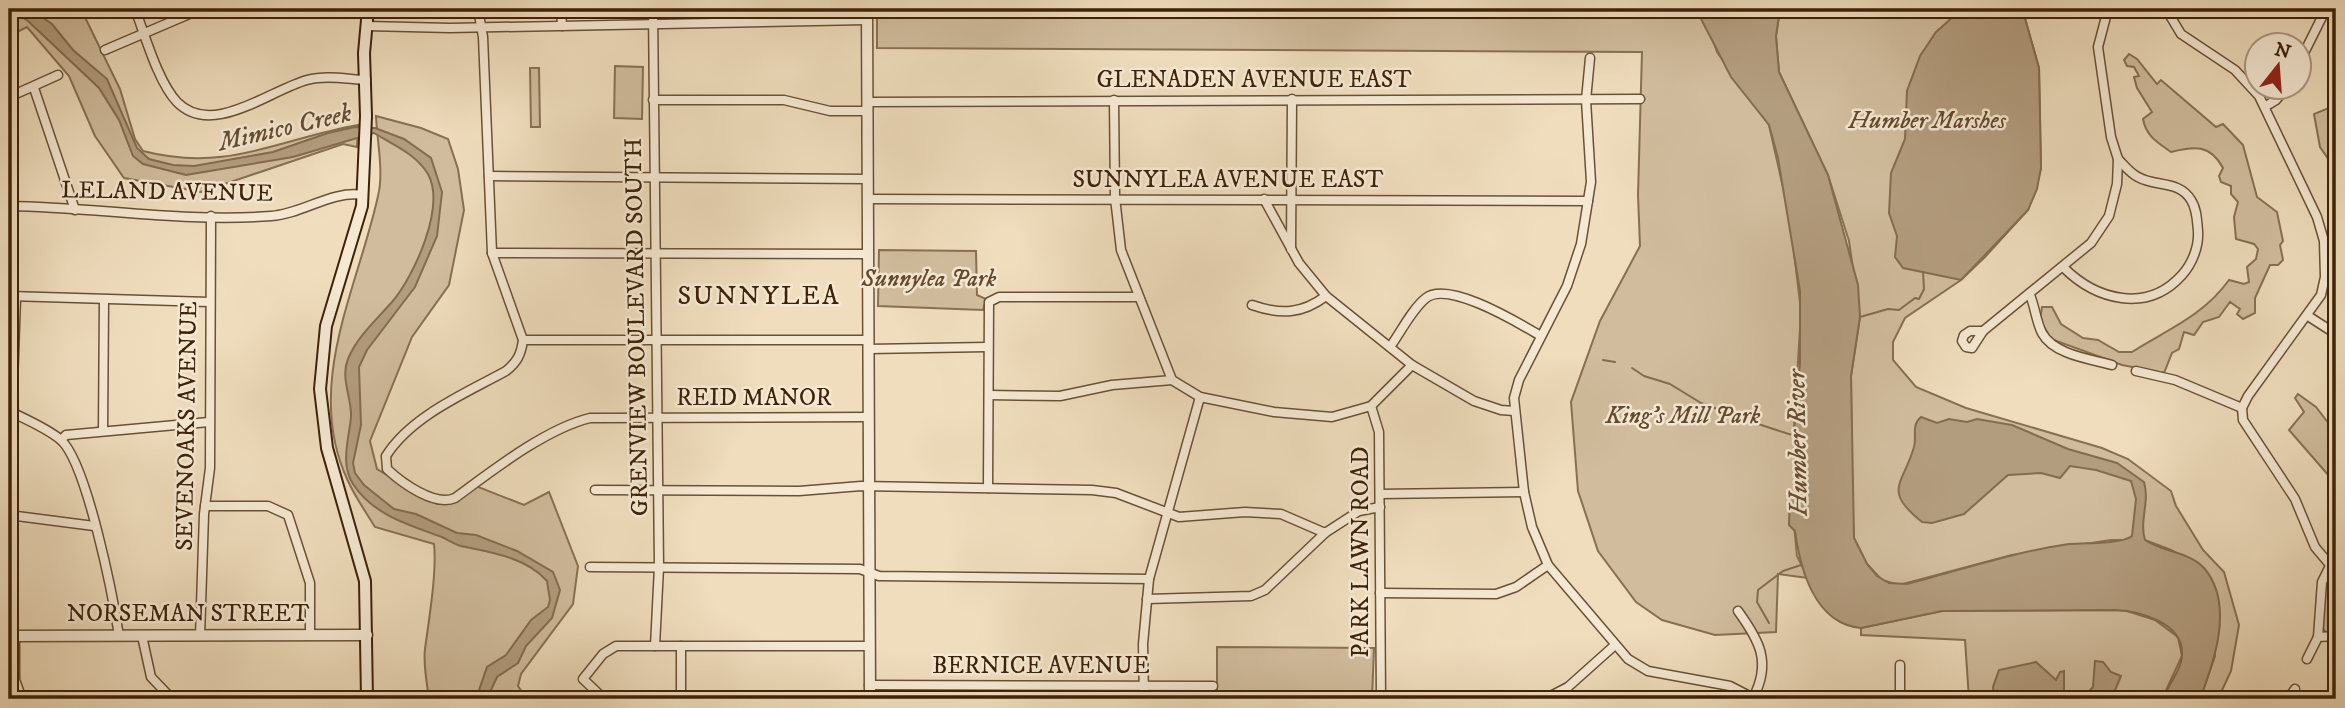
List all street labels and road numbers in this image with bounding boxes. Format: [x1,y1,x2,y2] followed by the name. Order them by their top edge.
[1096,65,1412,95] street label: GLENADEN AVENUE EAST
[619,138,655,516] street label: GRENVIEW BOULEVARD SOUTH
[1072,165,1384,195] street label: SUNNYLEA AVENUE EAST
[61,175,273,209] street label: LELAND AVENUE
[170,301,204,551] street label: SEVENOAKS AVENUE
[676,383,832,413] street label: REID MANOR
[1346,446,1376,658] street label: PARK LAWN ROAD
[67,599,309,629] street label: NORSEMAN STREET
[932,651,1150,681] street label: BERNICE AVENUE

